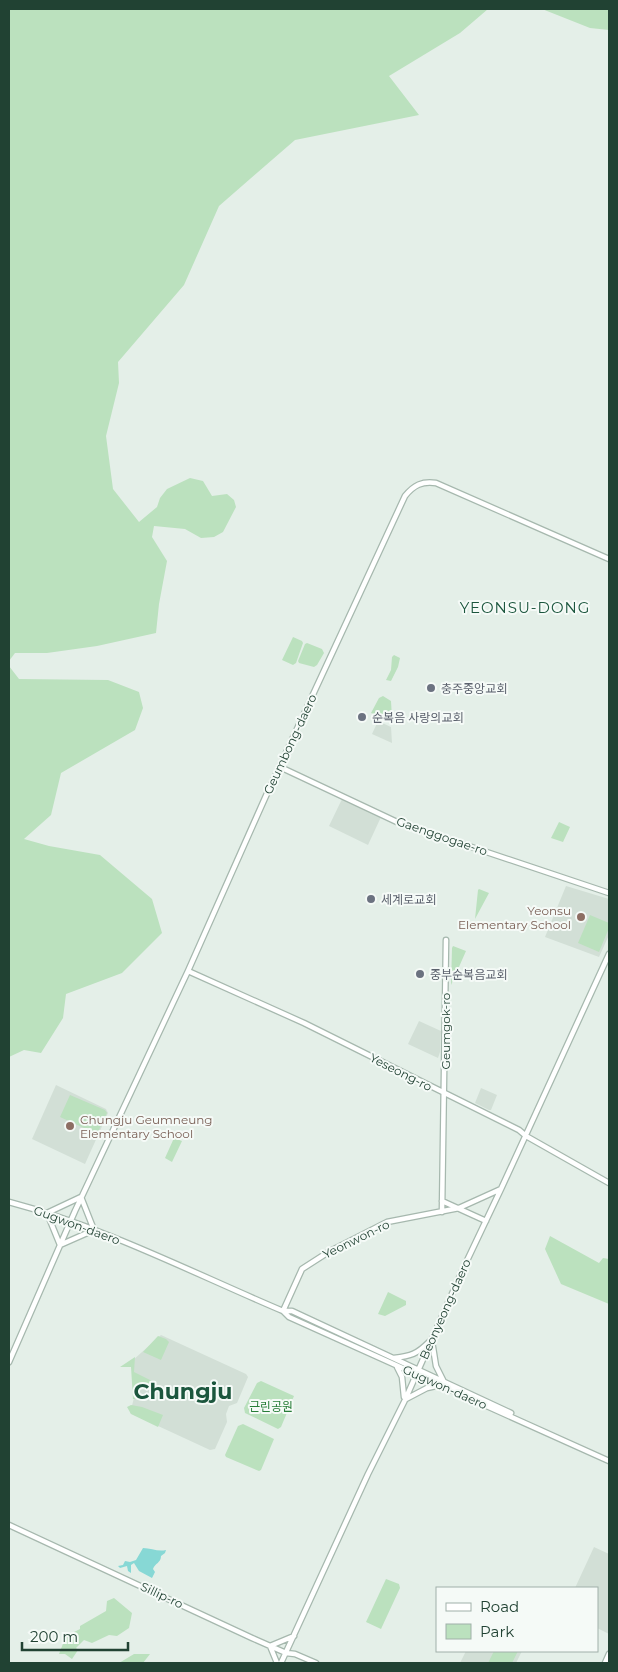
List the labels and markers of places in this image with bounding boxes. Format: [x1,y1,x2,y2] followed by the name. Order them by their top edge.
[441,681,507,696] place label: 충주중앙교회
[425,682,437,694] marker: 충주중앙교회
[372,710,463,725] place label: 순복음 사랑의교회
[356,711,368,723] marker: 순복음 사랑의교회
[381,892,436,907] place label: 세계로교회
[365,893,377,905] marker: 세계로교회
[458,903,571,932] place label: Yeonsu Elementary School
[575,911,587,923] marker: Yeonsu Elementary School
[430,967,507,982] place label: 중부순복음교회
[414,968,426,980] marker: 중부순복음교회
[80,1112,213,1141] place label: Chungju Geumneung Elementary School
[64,1120,76,1132] marker: Chungju Geumneung Elementary School

